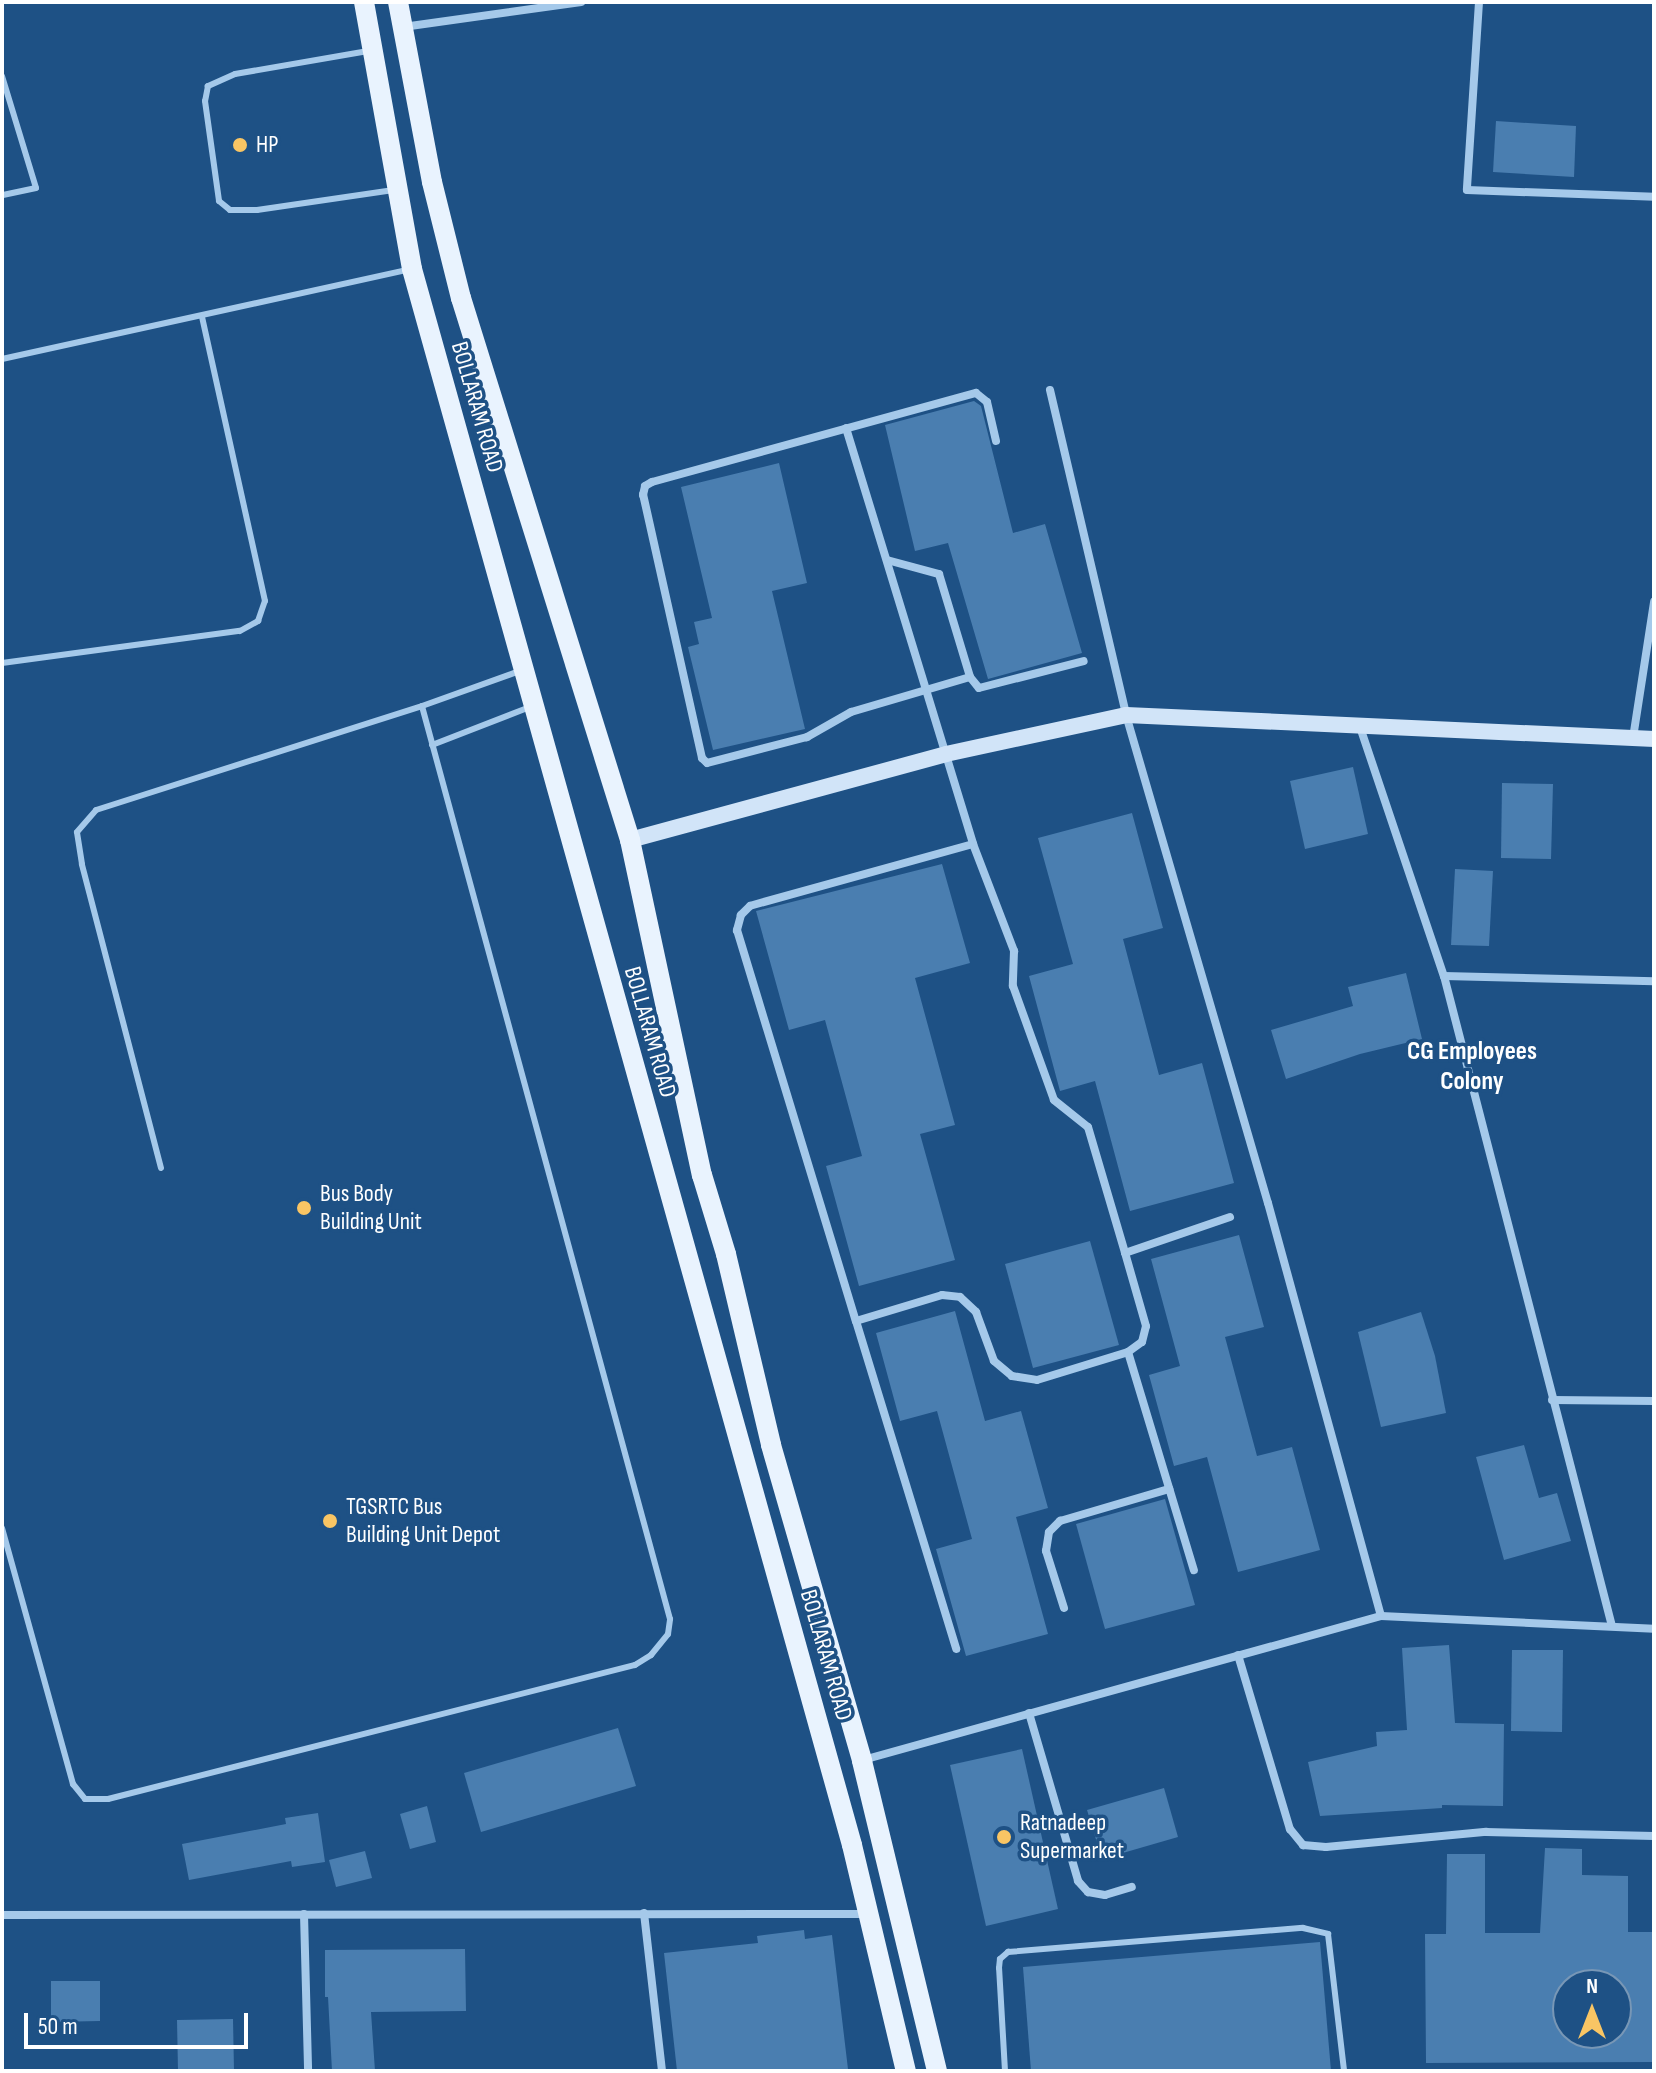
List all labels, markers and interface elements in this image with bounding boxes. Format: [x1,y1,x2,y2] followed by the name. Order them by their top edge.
[256,131,278,159] place label: HP
[231,136,249,154] marker: HP
[445,338,509,476] street label: BOLLARAM ROAD
[618,963,682,1101] street label: BOLLARAM ROAD
[1407,1036,1537,1098] district label: CG Employees Colony
[320,1180,422,1236] place label: Bus Body Building Unit
[295,1199,313,1217] marker: Bus Body Building Unit
[346,1493,500,1549] place label: TGSRTC Bus Building Unit Depot
[321,1512,339,1530] marker: TGSRTC Bus Building Unit Depot
[794,1586,858,1724] street label: BOLLARAM ROAD
[1020,1809,1124,1865] place label: Ratnadeep Supermarket
[995,1828,1013,1846] marker: Ratnadeep Supermarket
[1552,1969,1632,2049] north arrow
[1586,1973,1598,2000] text: N
[28,1997,252,2047] scale bar
[38,2012,78,2041] text: 50 m

